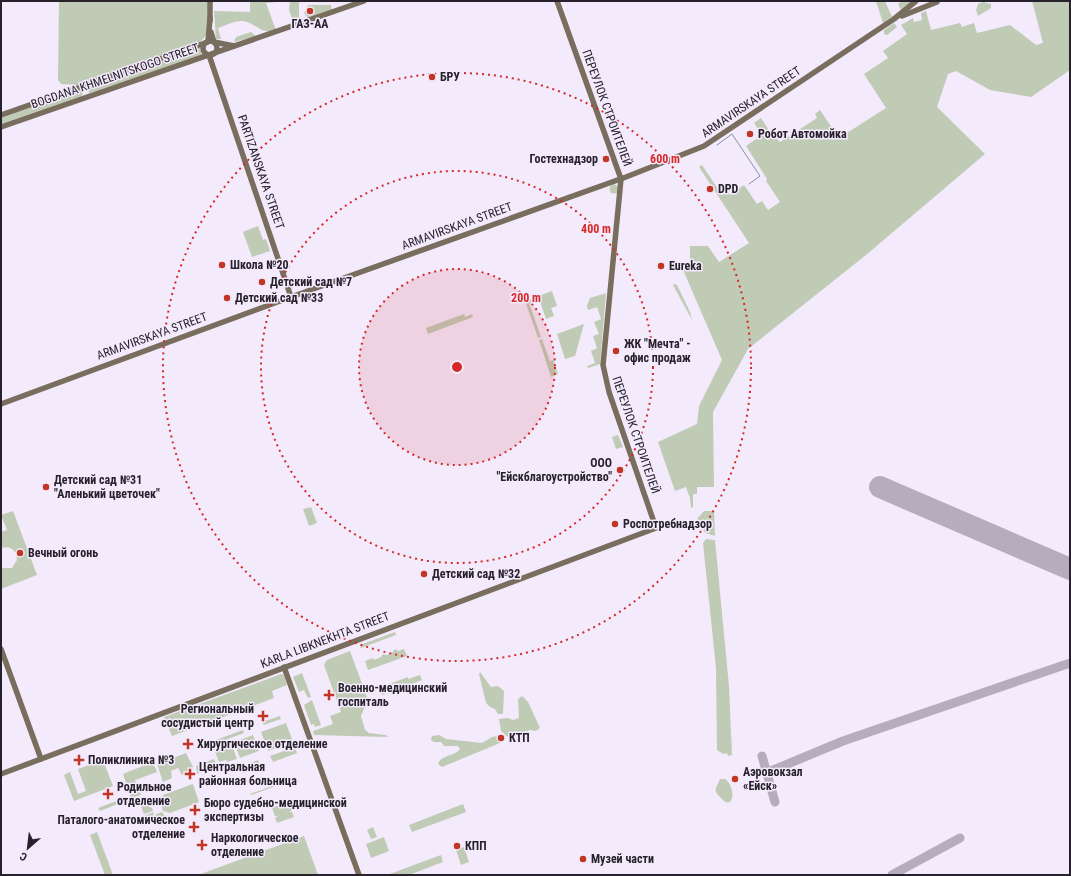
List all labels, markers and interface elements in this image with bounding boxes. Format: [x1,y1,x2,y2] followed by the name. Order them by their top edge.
[305,6,315,16] marker: ГАЗ-АА
[292,17,329,31] place label: ГАЗ-АА
[29,41,201,111] street label: BOGDANA KHMELNITSKOGO STREET
[579,47,636,168] street label: ПЕРЕУЛОК СТРОИТЕЛЕЙ
[699,64,803,140] street label: ARMAVIRSKAYA STREET
[440,70,460,84] place label: БРУ
[427,72,437,82] marker: БРУ
[235,113,287,231] street label: PARTIZANSKAYA STREET
[758,127,847,141] place label: Робот Автомойка
[745,129,755,139] marker: Робот Автомойка
[530,152,598,166] place label: Гостехнадзор
[650,152,680,166] text: 600 m
[601,154,611,164] marker: Гостехнадзор
[718,182,739,196] place label: DPD
[705,184,715,194] marker: DPD
[400,199,514,253] street label: ARMAVIRSKAYA STREET
[581,222,611,236] text: 400 m
[230,258,289,272] place label: Школа №20
[669,259,702,273] place label: Eureka
[217,260,227,270] marker: Школа №20
[656,261,666,271] marker: Eureka
[270,275,352,289] place label: Детский сад №7
[257,277,267,287] marker: Детский сад №7
[235,291,323,305] place label: Детский сад №33
[511,291,541,305] text: 200 m
[222,293,232,303] marker: Детский сад №33
[95,309,209,363] street label: ARMAVIRSKAYA STREET
[624,337,691,365] place label: ЖК "Мечта" - офис продаж
[611,346,621,356] marker: ЖК "Мечта" - офис продаж
[450,360,464,374] centre of rings
[609,374,664,496] street label: ПЕРЕУЛОК СТРОИТЕЛЕЙ
[496,456,612,484] place label: ООО "Ейскблагоустройство"
[615,465,625,475] marker: ООО "Ейскблагоустройство"
[54,473,160,501] place label: Детский сад №31 "Аленький цветочек"
[41,482,51,492] marker: Детский сад №31 "Аленький цветочек"
[623,517,712,531] place label: Роспотребнадзор
[610,519,620,529] marker: Роспотребнадзор
[28,546,98,560] place label: Вечный огонь
[15,548,25,558] marker: Вечный огонь
[432,567,520,581] place label: Детский сад №32
[419,569,429,579] marker: Детский сад №32
[259,609,391,671] street label: KARLA LIBKNEKHTA STREET
[338,681,447,709] place label: Военно-медицинский госпиталь
[323,689,335,701] marker: Военно-медицинский госпиталь
[161,702,254,730] place label: Региональный сосудистый центр
[257,710,269,722] marker: Региональный сосудистый центр
[509,731,530,745] place label: КТП
[496,733,506,743] marker: КТП
[197,737,328,751] place label: Хирургическое отделение
[182,738,194,750] marker: Хирургическое отделение
[88,753,174,767] place label: Поликлиника №3
[73,754,85,766] marker: Поликлиника №3
[199,760,297,788] place label: Центральная районная больница
[743,765,803,793] place label: Аэровокзал «Ейск»
[184,768,196,780] marker: Центральная районная больница
[730,774,740,784] marker: Аэровокзал «Ейск»
[117,780,172,808] place label: Родильное отделение
[102,788,114,800] marker: Родильное отделение
[204,796,347,824] place label: Бюро судебно-медицинской экспертизы
[189,804,201,816] marker: Бюро судебно-медицинской экспертизы
[57,813,185,841] place label: Паталого-анатомическое отделение
[188,821,200,833] marker: Паталого-анатомическое отделение
[8,828,48,868] north arrow
[211,831,299,859] place label: Наркологическое отделение
[196,839,208,851] marker: Наркологическое отделение
[465,839,487,853] place label: КПП
[452,841,462,851] marker: КПП
[18,849,29,864] text: С
[591,852,654,866] place label: Музей части
[578,854,588,864] marker: Музей части

